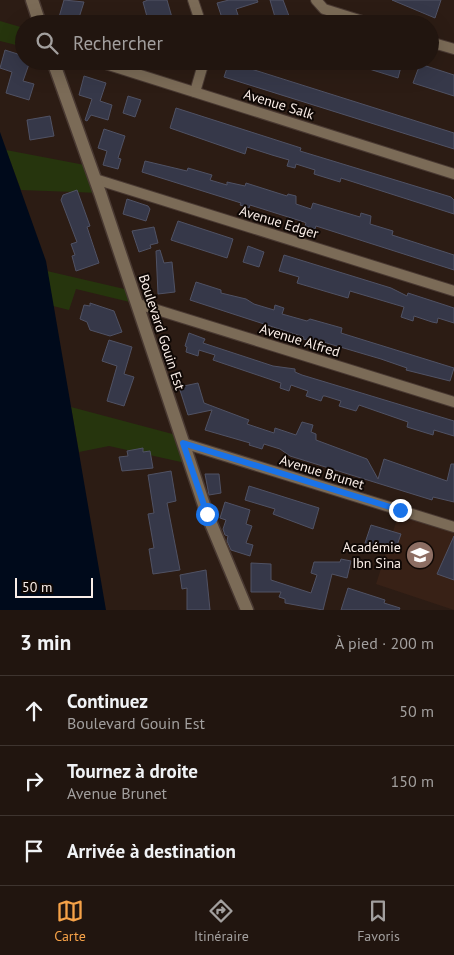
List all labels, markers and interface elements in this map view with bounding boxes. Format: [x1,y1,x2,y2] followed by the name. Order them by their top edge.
[15,15,439,70] search box
[33,29,61,57] icon: search
[73,31,163,55] text: Rechercher
[242,85,317,123] street label: Avenue Salk
[237,201,321,243] street label: Avenue Edger
[135,272,189,392] street label: Boulevard Gouin Est
[258,319,342,361] street label: Avenue Alfred
[278,451,367,493] street label: Avenue Brunet
[389,499,412,522] route end
[196,503,219,526] route start
[343,538,401,572] place label: Académie Ibn Sina
[405,540,435,570] school or university icon: Académie Ibn Sina
[15,575,92,598] scale bar
[22,578,52,596] text: 50 m
[20,629,71,656] text: 3 min
[335,633,434,653] text: À pied · 200 m
[67,689,148,713] text: Continuez
[20,697,48,725] icon: ahead
[399,701,434,721] text: 50 m
[67,713,205,733] text: Boulevard Gouin Est
[67,759,198,783] text: Tournez à droite
[20,767,48,795] icon: right
[391,771,434,791] text: 150 m
[67,783,167,803] text: Avenue Brunet
[20,837,48,865] icon: arrive
[67,839,236,863] text: Arrivée à destination
[54,897,86,945] tab: Carte
[194,897,249,945] tab: Itinéraire
[357,897,400,945] tab: Favoris

